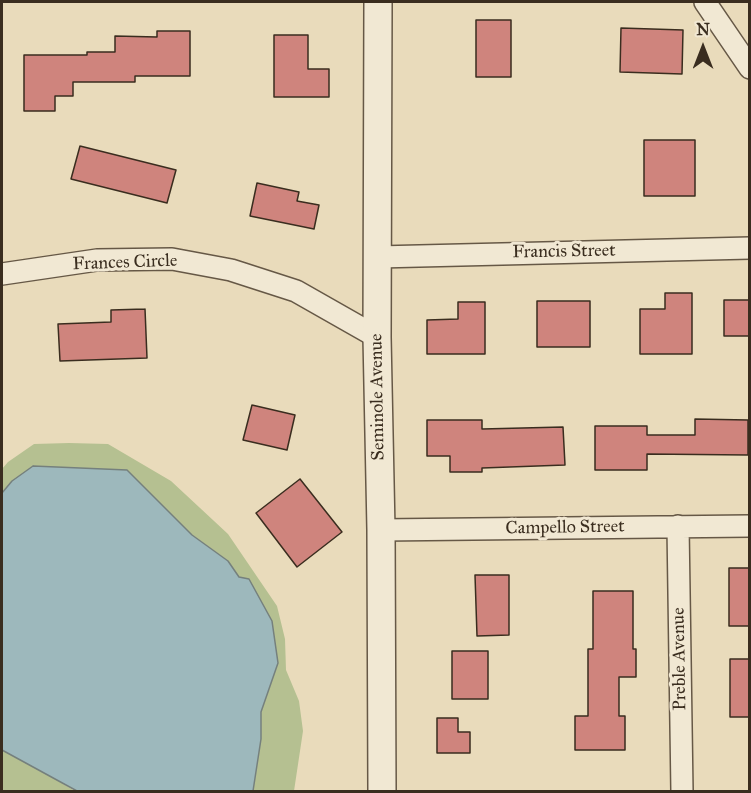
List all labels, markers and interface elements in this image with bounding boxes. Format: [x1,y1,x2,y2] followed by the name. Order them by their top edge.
[673,18,733,78] north arrow
[696,20,710,39] text: N
[512,240,616,264] street label: Francis Street
[72,250,178,276] street label: Frances Circle
[366,333,390,461] street label: Seminole Avenue
[505,516,625,540] street label: Campello Street
[668,607,692,711] street label: Preble Avenue

